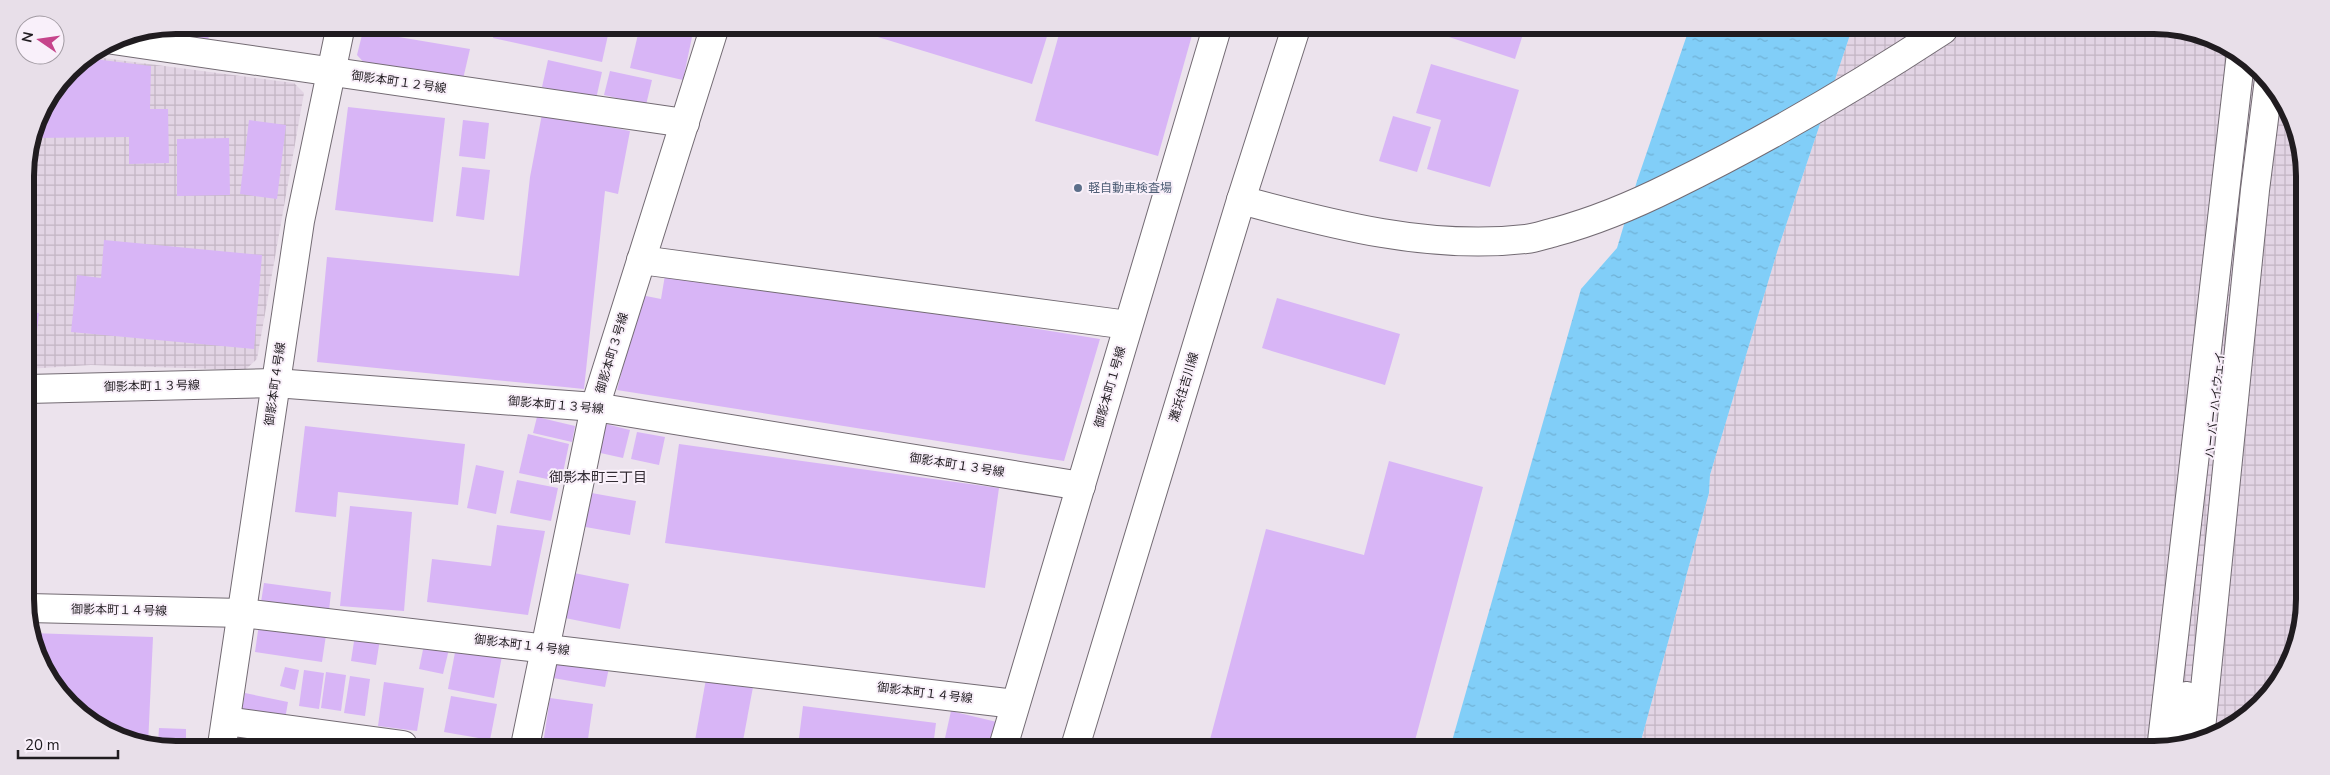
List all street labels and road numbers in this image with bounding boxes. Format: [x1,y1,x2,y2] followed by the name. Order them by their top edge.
[350,67,448,97] street label: 御影本町１２号線
[592,310,632,396] street label: 御影本町３号線
[261,341,289,427] street label: 御影本町４号線
[1091,344,1129,430] street label: 御影本町１号線
[1166,350,1202,424] street label: 灘浜住吉川線
[2201,351,2229,459] street label: ハーバーハイウェイ
[104,377,200,395] street label: 御影本町１３号線
[507,393,605,417] street label: 御影本町１３号線
[908,450,1006,480] street label: 御影本町１３号線
[71,601,167,619] street label: 御影本町１４号線
[473,631,571,659] street label: 御影本町１４号線
[876,679,974,707] street label: 御影本町１４号線

